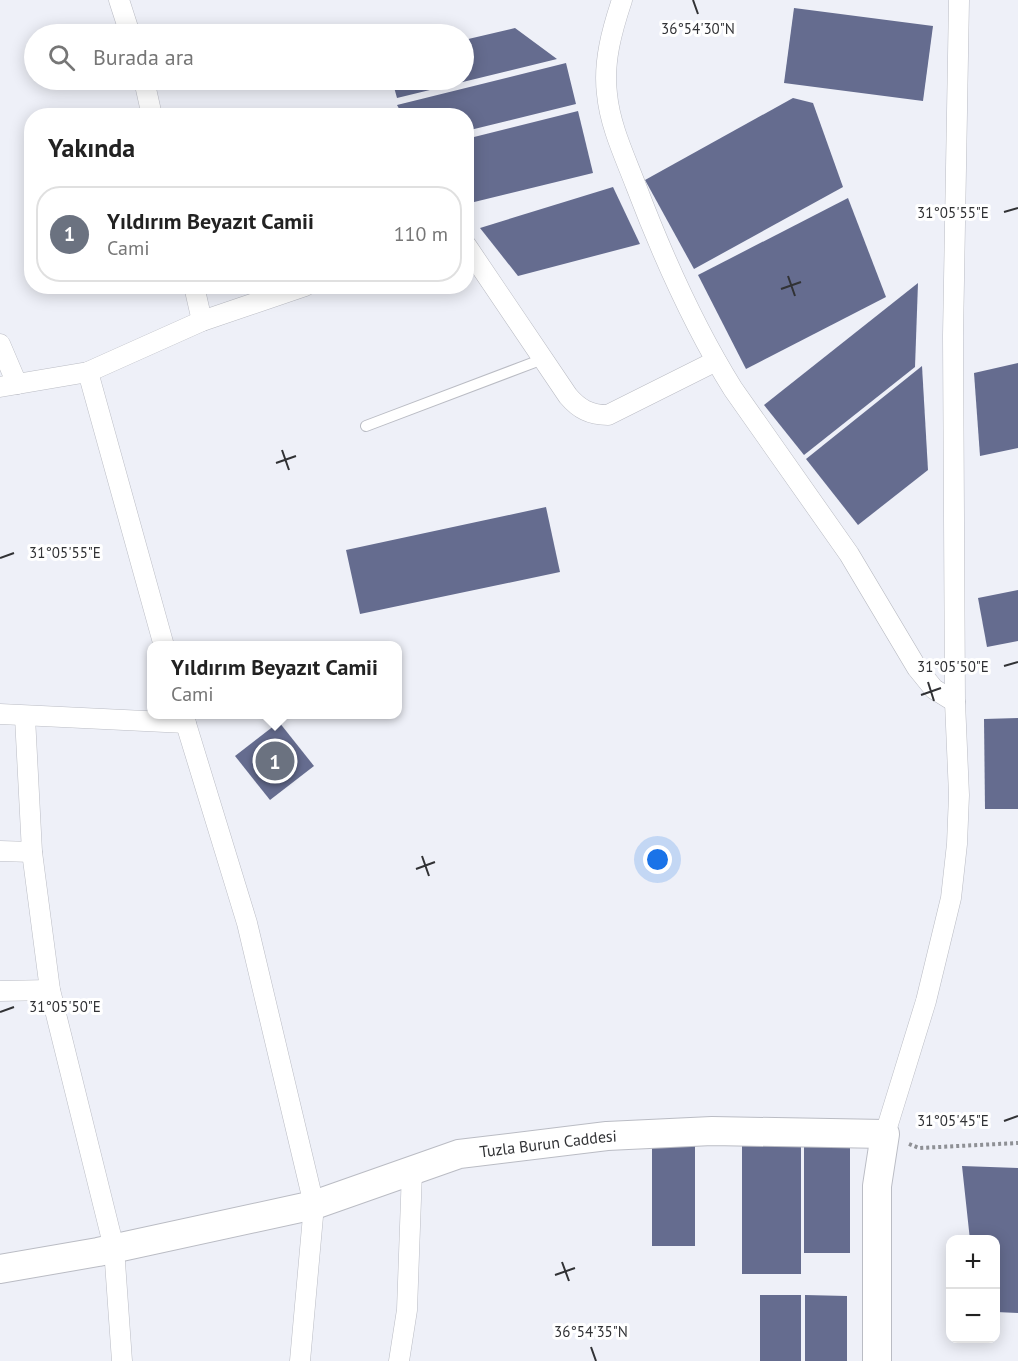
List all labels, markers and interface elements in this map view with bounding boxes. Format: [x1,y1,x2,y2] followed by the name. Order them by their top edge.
[661,19,735,38] text: 36°54'30"N
[24,24,474,90] search box
[45,41,78,74] icon: search
[93,43,194,71] text: Burada ara
[48,131,135,164] text: Yakında
[917,203,989,222] text: 31°05'55"E
[107,207,314,235] text: Yıldırım Beyazıt Camii
[64,221,75,247] text: 1
[394,221,448,247] text: 110 m
[107,235,150,261] text: Cami
[29,543,101,562] text: 31°05'55"E
[147,641,402,719] popup
[171,653,378,681] text: Yıldırım Beyazıt Camii
[917,657,989,676] text: 31°05'50"E
[171,681,214,707] text: Cami
[256,738,294,783] pin: 1
[643,845,672,874] your location
[29,997,101,1016] text: 31°05'50"E
[917,1111,989,1130] text: 31°05'45"E
[478,1126,617,1161] street label: Tuzla Burun Caddesi
[946,1235,1000,1343] map controls
[946,1235,1000,1289] button: +
[946,1289,1000,1343] button: −
[554,1322,628,1341] text: 36°54'35"N

